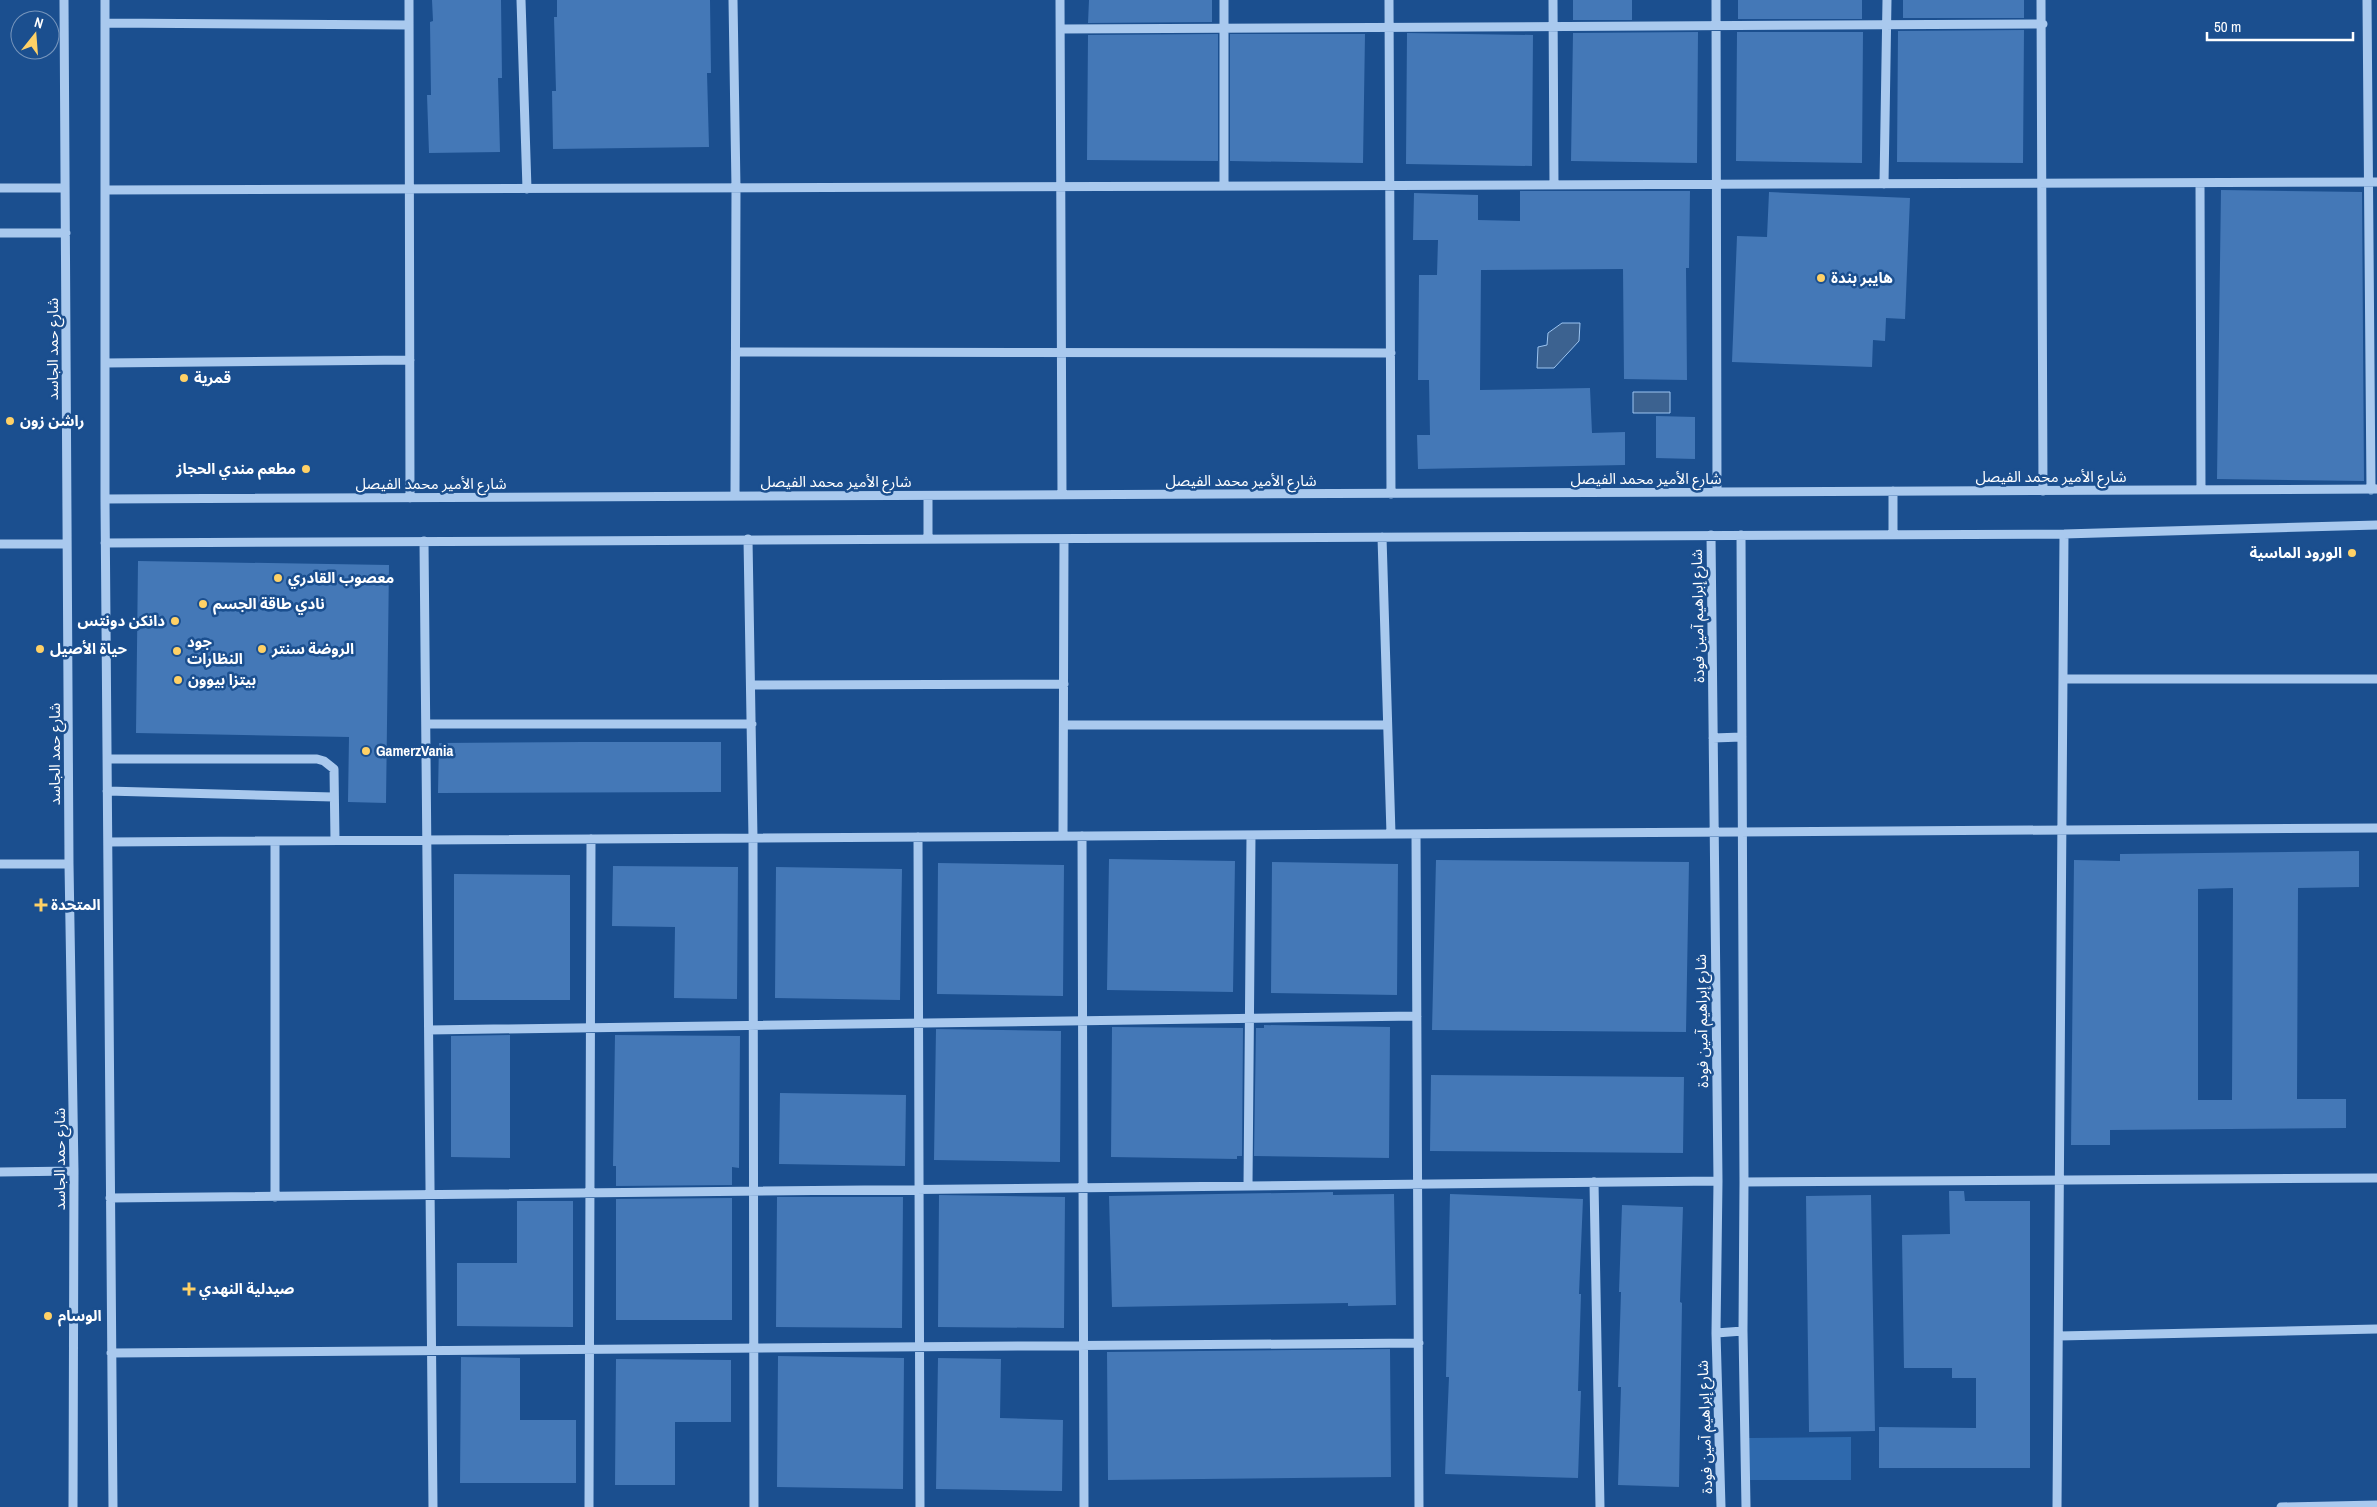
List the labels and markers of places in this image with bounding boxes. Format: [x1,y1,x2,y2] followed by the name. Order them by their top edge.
[1831,267,1893,288] place label: هايبر بندة
[1815,272,1827,284] marker: هايبر بندة
[194,367,231,388] place label: قمرية
[178,372,190,384] marker: قمرية
[20,410,84,431] place label: راشن زون
[4,415,16,427] marker: راشن زون
[175,458,296,480] place label: مطعم مندي الحجاز
[300,463,312,475] marker: مطعم مندي الحجاز
[2249,542,2342,563] place label: الورود الماسية
[2346,547,2358,559] marker: الورود الماسية
[288,567,394,589] place label: معصوب القادري
[272,572,284,584] marker: معصوب القادري
[213,593,325,615] place label: نادي طاقة الجسم
[197,598,209,610] marker: نادي طاقة الجسم
[78,610,165,631] place label: دانكن دونتس
[169,615,181,627] marker: دانكن دونتس
[187,631,243,669] place label: جود النظارات
[50,638,128,659] place label: حياة الأصيل
[271,638,354,659] place label: الروضة سنتر
[34,643,46,655] marker: حياة الأصيل
[256,643,268,655] marker: الروضة سنتر
[171,645,183,657] marker: جود النظارات
[188,669,256,690] place label: بيتزا بيوون
[172,674,184,686] marker: بيتزا بيوون
[376,740,453,761] place label: GamerzVania
[360,745,372,757] marker: GamerzVania
[51,894,101,915] place label: المتحدة
[35,899,47,911] marker: المتحدة
[199,1278,295,1300] place label: صيدلية النهدي
[183,1283,195,1295] marker: صيدلية النهدي
[58,1305,102,1327] place label: الوسام
[42,1310,54,1322] marker: الوسام

